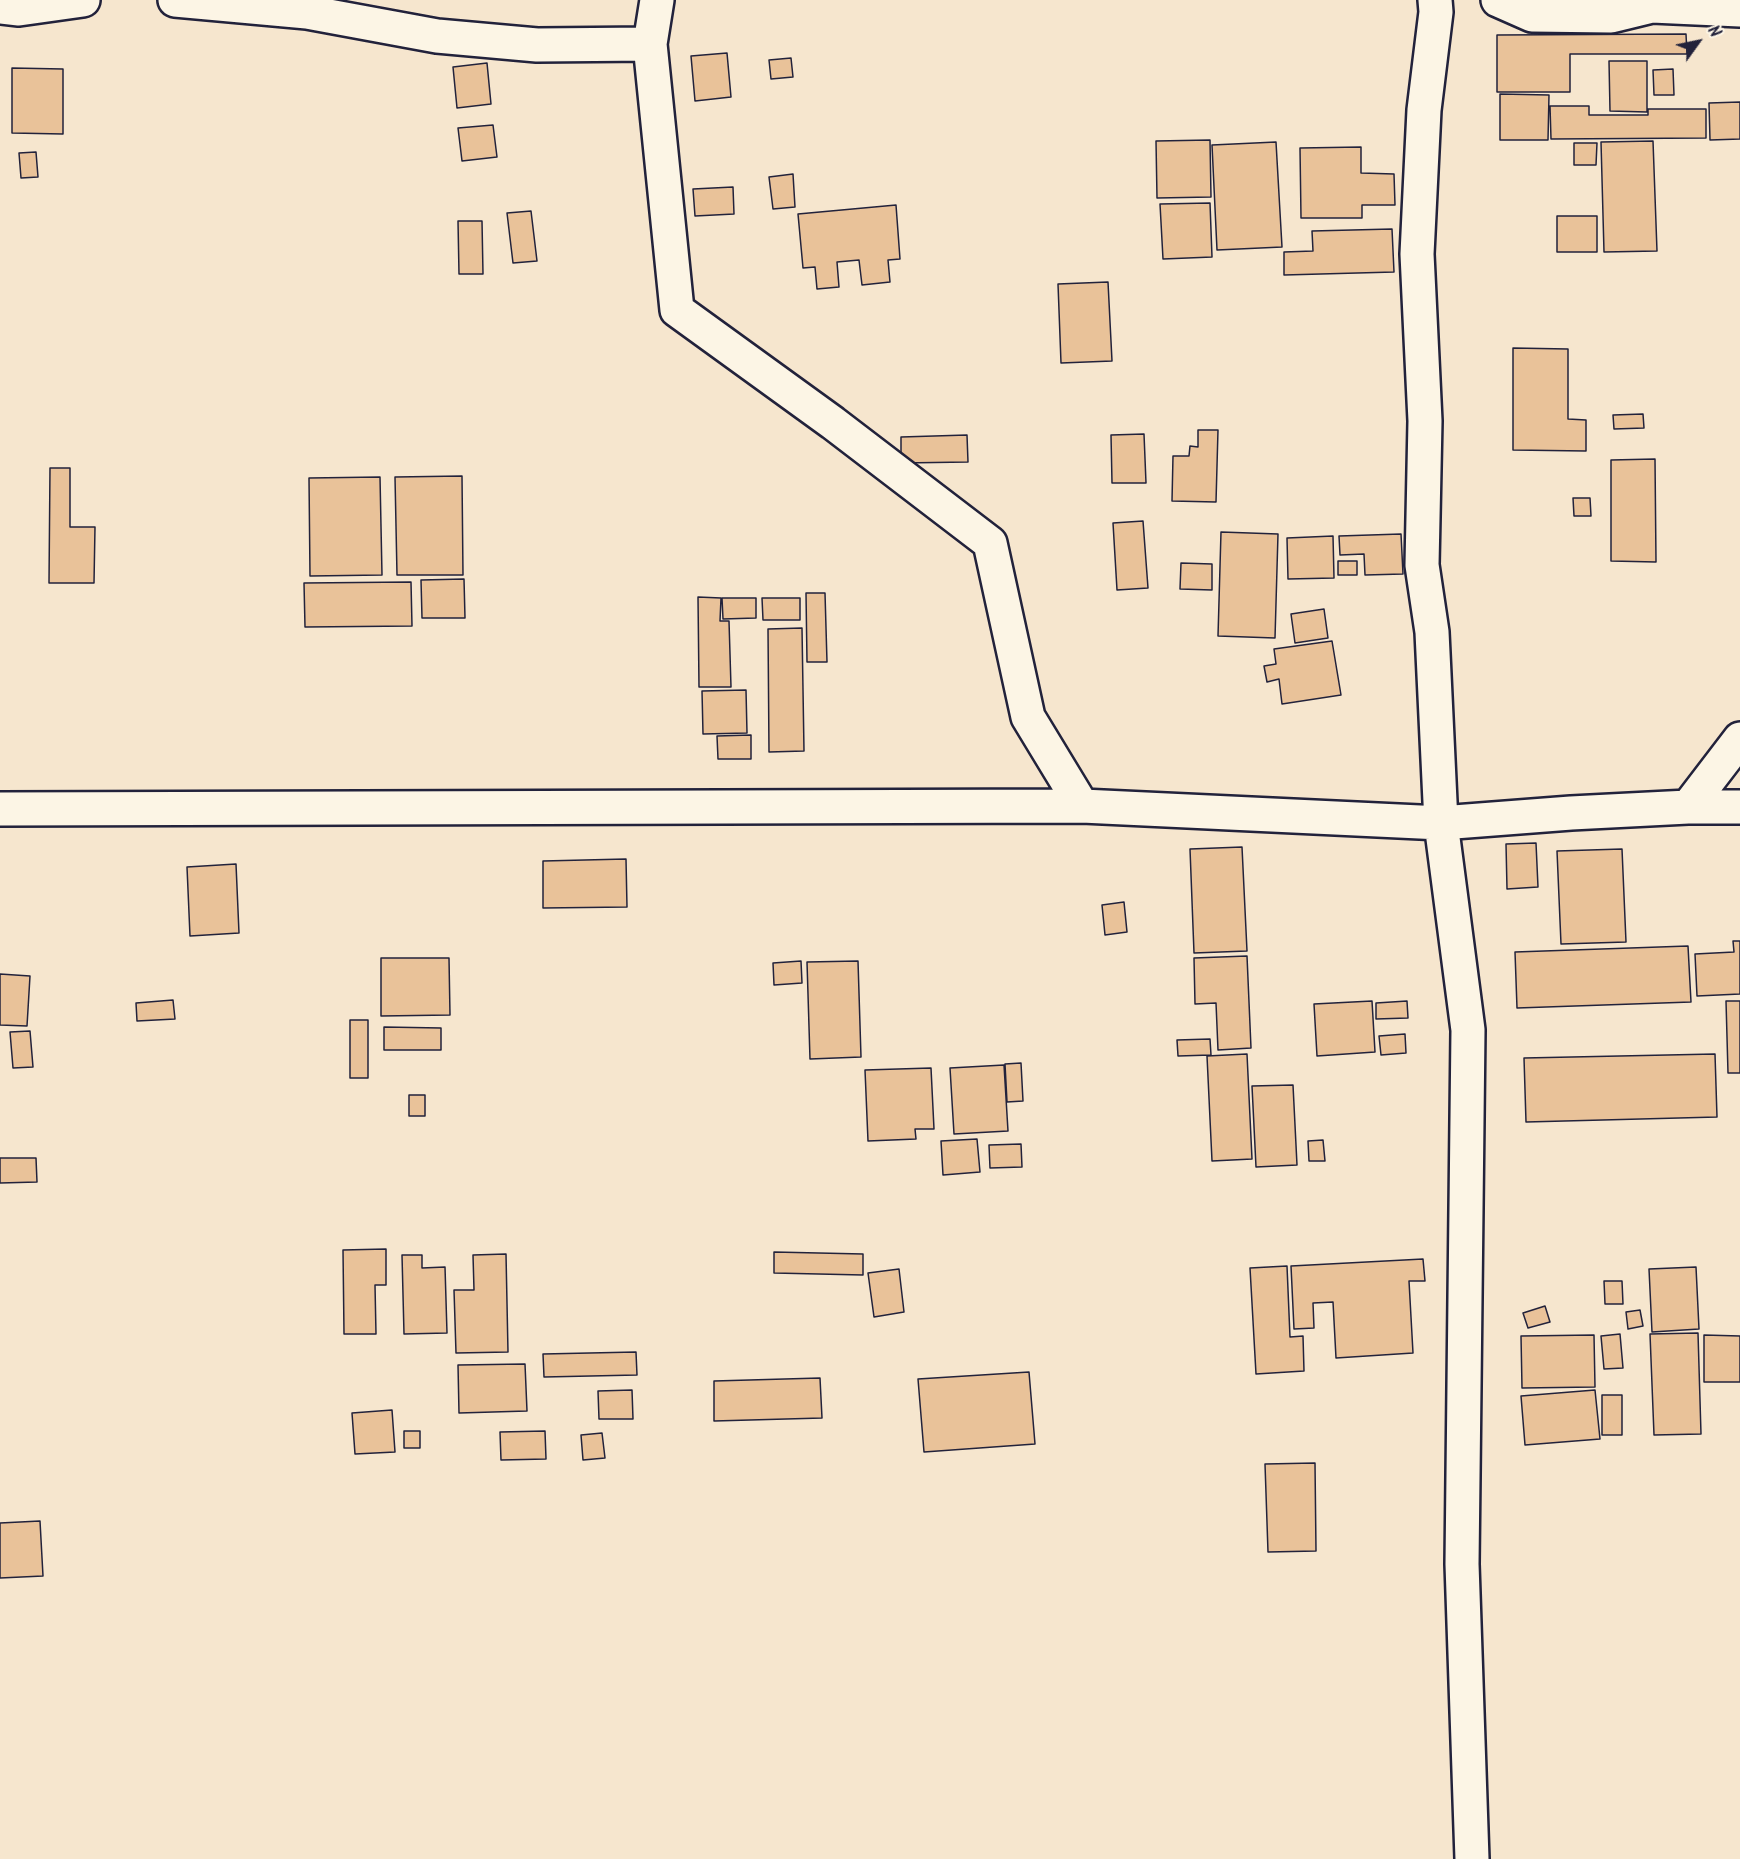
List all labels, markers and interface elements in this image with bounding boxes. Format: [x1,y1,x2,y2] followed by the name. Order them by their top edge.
[1668,12,1728,72] north arrow
[1700,21,1727,43] text: N

